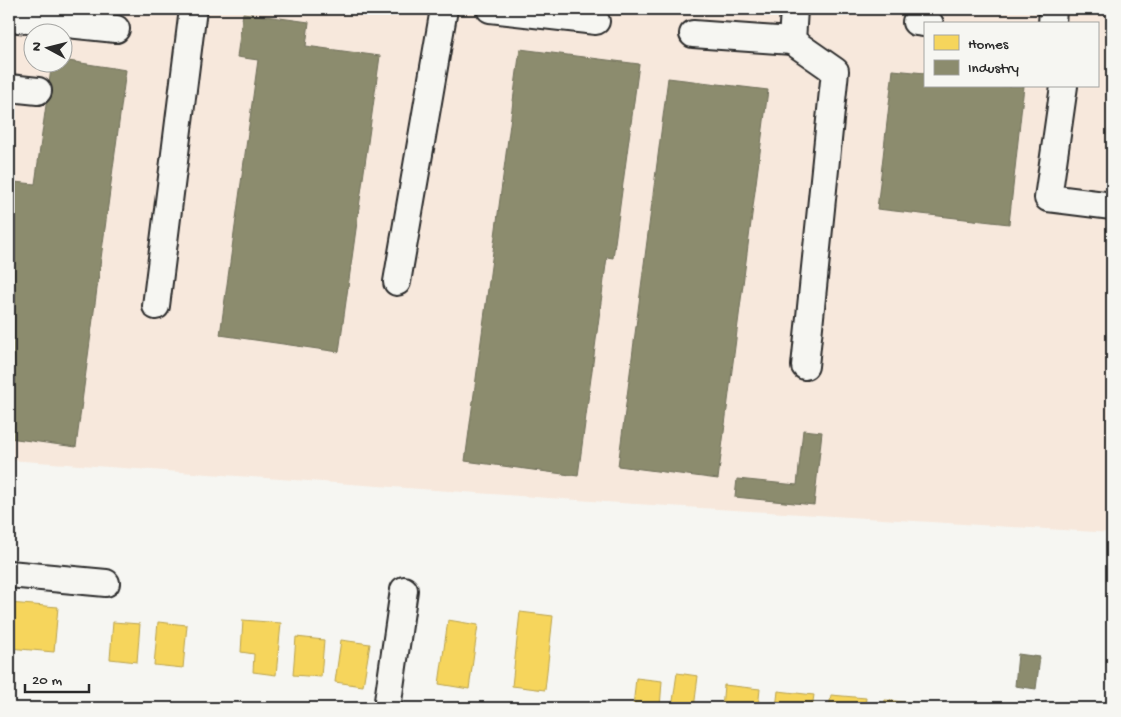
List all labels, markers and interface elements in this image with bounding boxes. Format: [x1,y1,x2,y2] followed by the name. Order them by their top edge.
[22,22,72,72] north arrow
[924,22,1098,88] legend
[968,36,1009,54] text: Homes
[29,41,47,52] text: N
[968,60,1020,78] text: Industry
[25,662,89,694] scale bar
[32,672,62,690] text: 20 m

